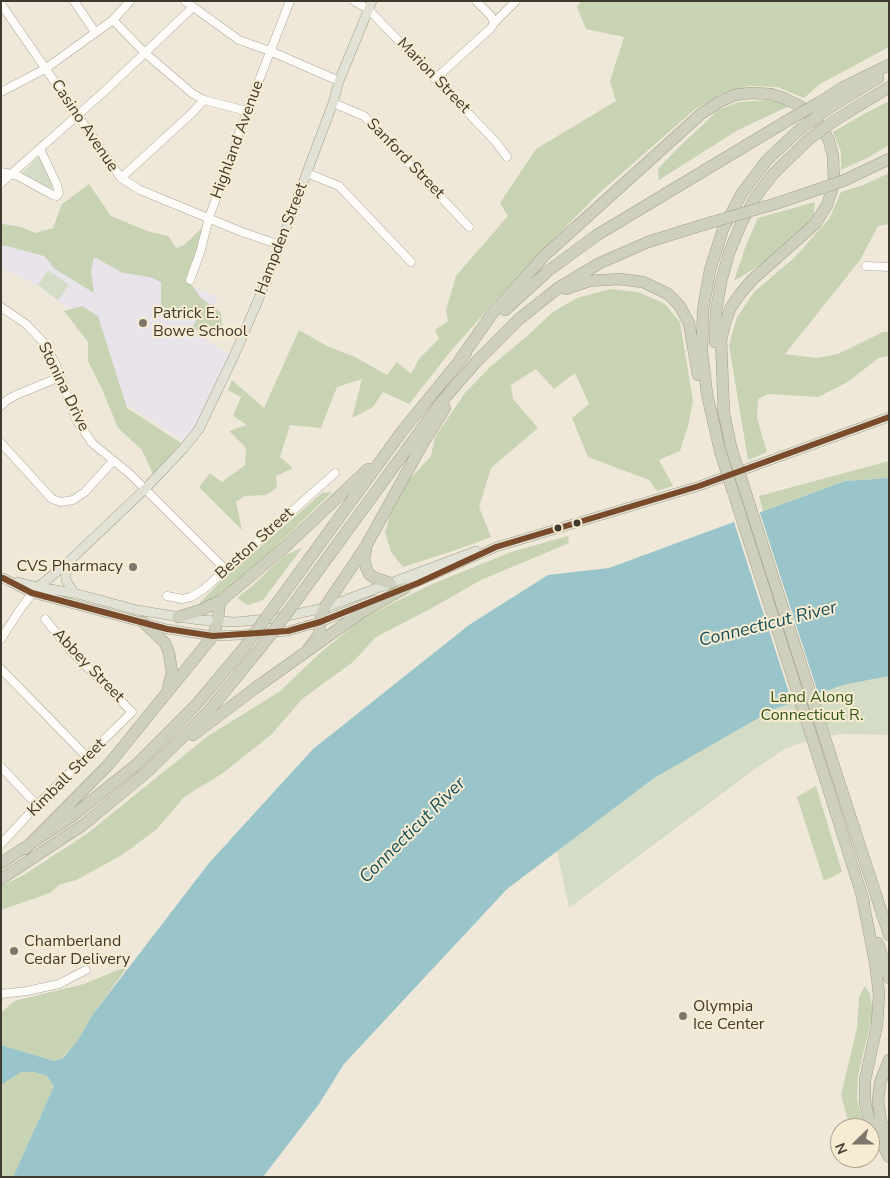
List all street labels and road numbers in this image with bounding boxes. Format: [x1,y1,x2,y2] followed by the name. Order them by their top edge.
[392,34,474,118] street label: Marion Street
[46,76,122,176] street label: Casino Avenue
[208,78,268,202] street label: Highland Avenue
[362,115,448,203] street label: Sanford Street
[252,180,312,298] street label: Hampden Street
[33,339,93,435] street label: Stonina Drive
[212,504,298,584] street label: Beston Street
[48,625,128,707] street label: Abbey Street
[24,735,110,821] street label: Kimball Street

